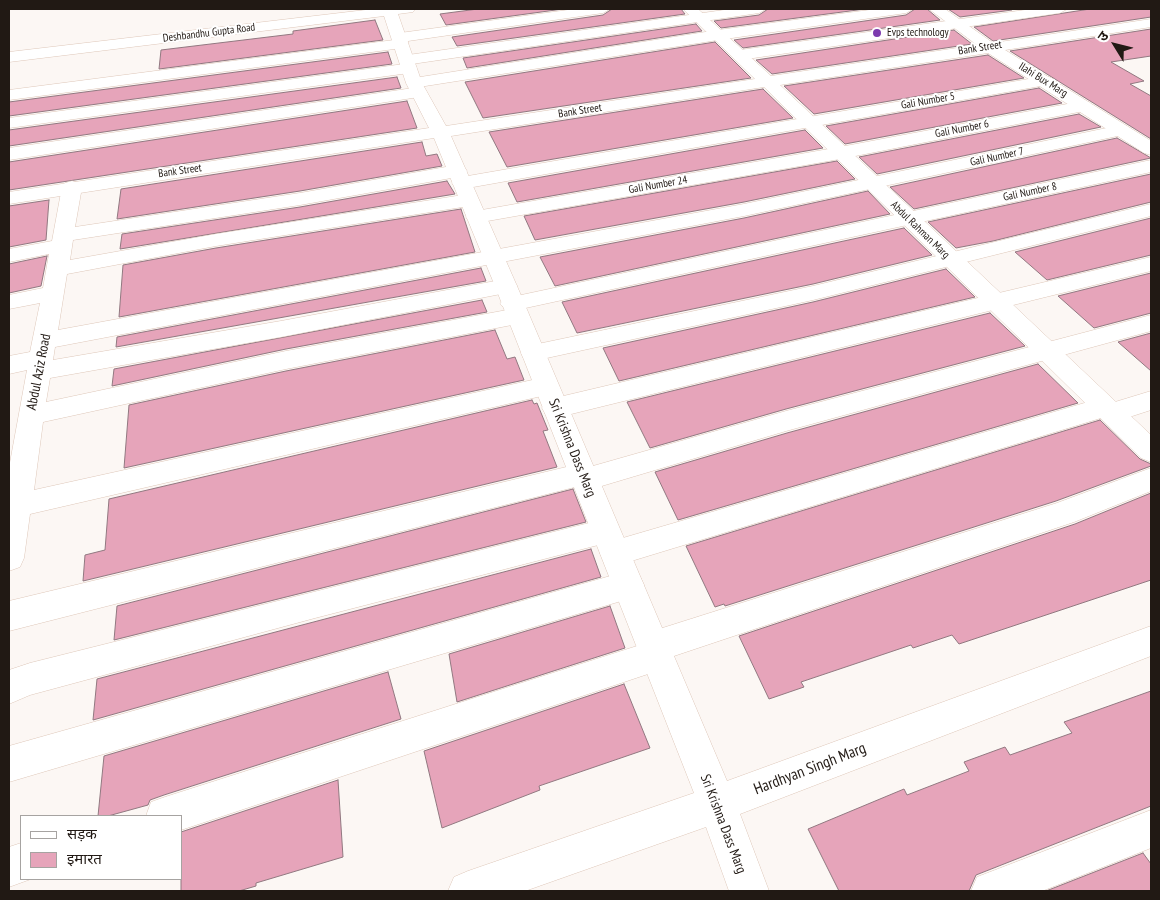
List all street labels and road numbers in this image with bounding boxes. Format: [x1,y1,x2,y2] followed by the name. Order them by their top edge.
[162,21,256,45] street label: Deshbandhu Gupta Road
[957,38,1003,58] street label: Bank Street
[1016,60,1070,100] street label: Ilahi Bux Marg
[900,90,956,112] street label: Gali Number 5
[557,101,603,121] street label: Bank Street
[934,117,990,141] street label: Gali Number 6
[969,145,1025,169] street label: Gali Number 7
[157,161,203,181] street label: Bank Street
[628,173,688,197] street label: Gali Number 24
[1002,180,1058,204] street label: Gali Number 8
[888,199,952,261] street label: Abdul Rahman Marg
[23,332,55,412] street label: Abdul Aziz Road
[545,396,599,500] street label: Sri Krishna Dass Marg
[751,739,869,799] street label: Hardhyan Singh Marg
[696,772,750,876] street label: Sri Krishna Dass Marg

